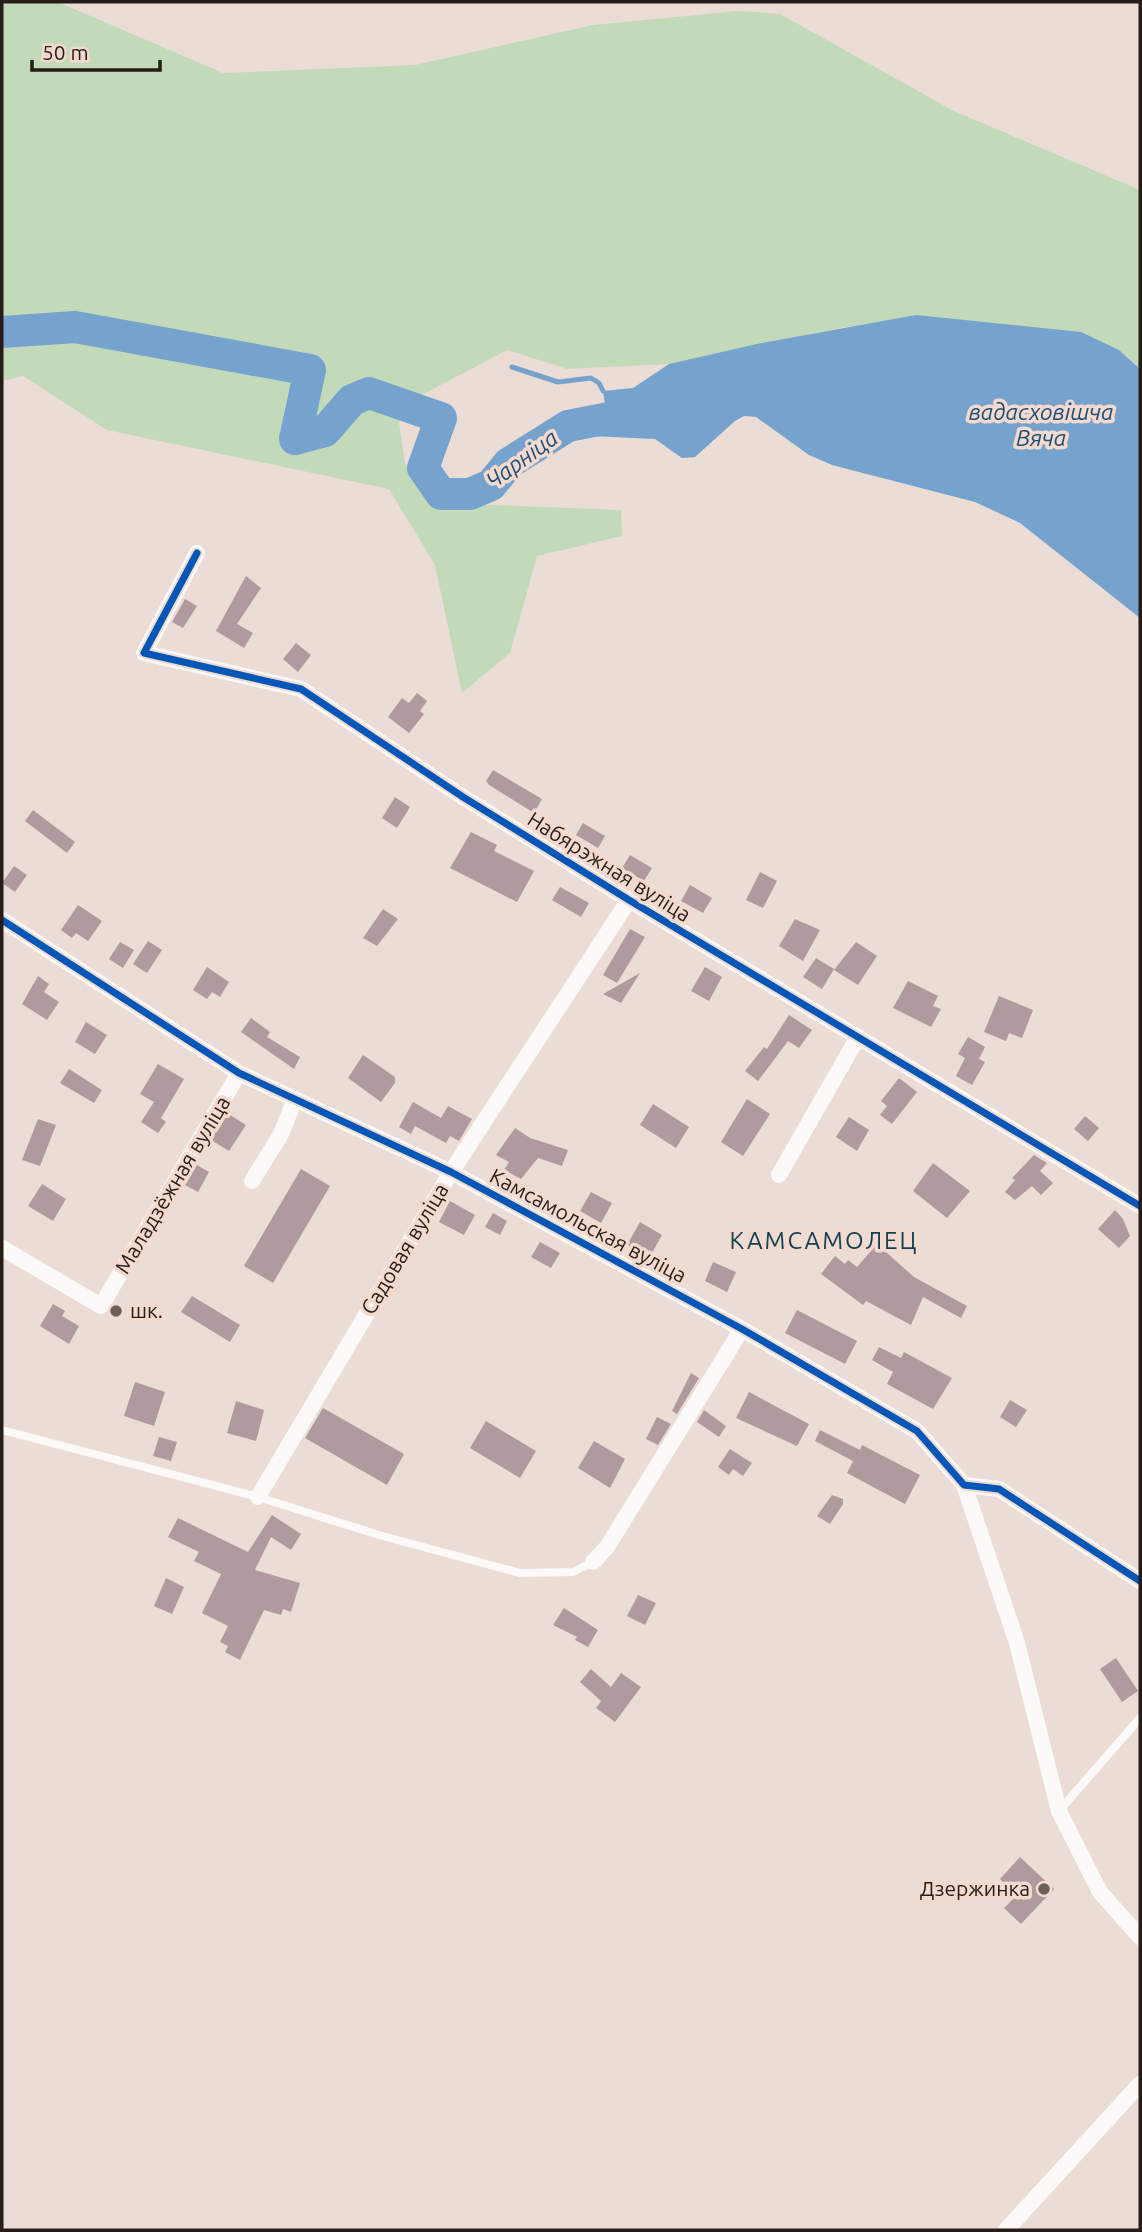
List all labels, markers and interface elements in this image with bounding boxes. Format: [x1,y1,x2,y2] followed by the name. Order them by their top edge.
[32,28,159,72] scale bar
[42,40,89,64] text: 50 m
[969,399,1113,450] water label: вадасховішча Вяча
[481,424,562,493] water label: Чарніца
[524,806,695,926] street label: Набярэжная вуліца
[110,1091,235,1277] street label: Маладзёжная вуліца
[486,1163,691,1287] street label: Камсамольская вуліца
[356,1179,453,1318] street label: Садовая вуліца
[730,1227,918,1254] district label: КАМСАМОЛЕЦ
[130,1298,163,1322] place label: шк.
[108,1303,124,1319] marker: шк.
[920,1876,1030,1900] place label: Дзержинка
[1036,1881,1052,1897] marker: Дзержинка

